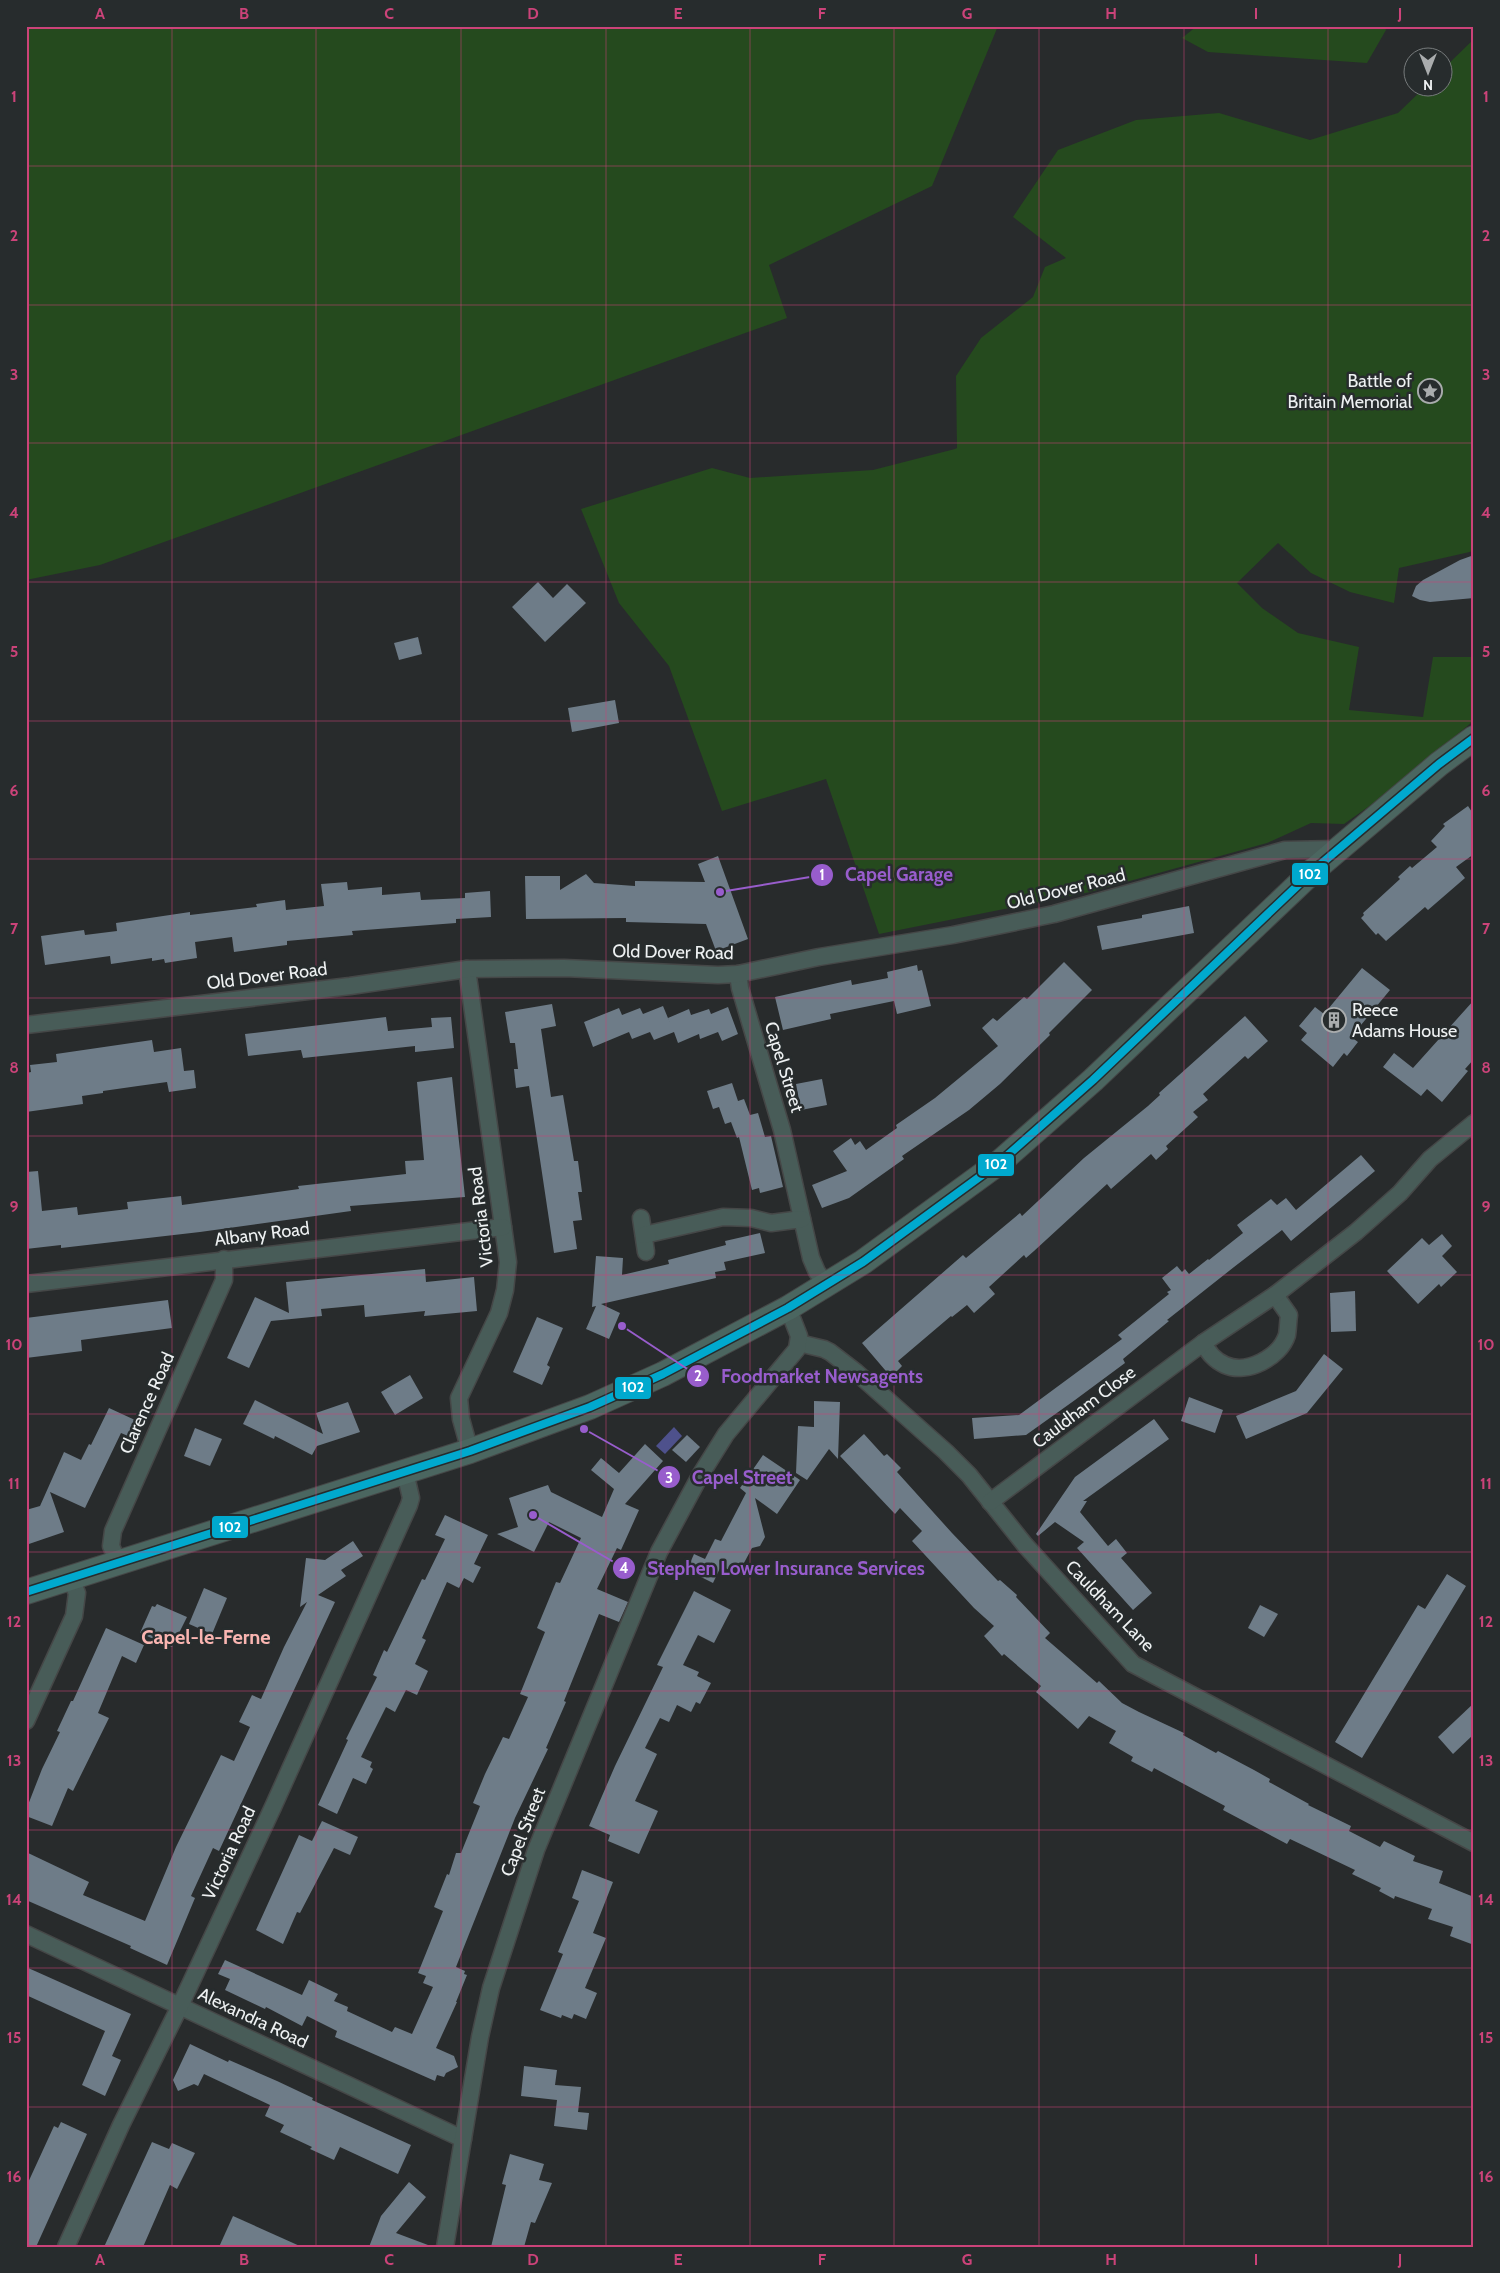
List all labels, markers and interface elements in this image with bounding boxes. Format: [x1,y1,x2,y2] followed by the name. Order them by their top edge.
[95,4,105,23] text: A
[239,4,249,23] text: B
[384,4,394,23] text: C
[527,4,539,23] text: D
[673,4,683,23] text: E
[818,4,827,23] text: F
[962,4,972,23] text: G
[1105,4,1117,23] text: H
[1254,4,1258,23] text: I
[1397,4,1402,23] text: J
[1402,48,1452,98] north arrow
[1423,76,1433,94] text: N
[11,87,17,106] text: 1
[1483,87,1489,106] text: 1
[10,226,18,245] text: 2
[1482,226,1490,245] text: 2
[10,365,18,384] text: 3
[1482,365,1490,384] text: 3
[1288,370,1413,413] place label: Battle of Britain Memorial
[1417,378,1443,404] place icon: Battle of Britain Memorial
[9,503,19,522] text: 4
[1481,503,1491,522] text: 4
[10,642,18,661] text: 5
[1482,642,1490,661] text: 5
[10,781,19,800] text: 6
[1482,781,1491,800] text: 6
[810,858,963,892] callout: Capel Garage
[1291,862,1329,886] line badge: 102
[845,863,953,886] text: Capel Garage
[1004,864,1128,914] street label: Old Dover Road
[1299,865,1321,883] text: 102
[819,866,825,884] text: 1
[10,919,19,938] text: 7
[1482,919,1491,938] text: 7
[612,940,734,964] street label: Old Dover Road
[205,958,329,994] street label: Old Dover Road
[1352,999,1457,1042] place label: Reece Adams House
[1321,1007,1347,1033] building icon: Reece Adams House
[760,1019,808,1115] street label: Capel Street
[9,1058,19,1077] text: 8
[1481,1058,1491,1077] text: 8
[977,1153,1015,1177] line badge: 102
[985,1155,1007,1173] text: 102
[464,1166,498,1268] street label: Victoria Road
[10,1197,19,1216] text: 9
[1482,1197,1491,1216] text: 9
[213,1217,311,1251] street label: Albany Road
[5,1335,23,1354] text: 10
[1477,1335,1495,1354] text: 10
[115,1349,179,1457] street label: Clarence Road
[686,1359,933,1393] callout: Foodmarket Newsagents
[1028,1361,1140,1453] street label: Cauldham Close
[721,1365,923,1388] text: Foodmarket Newsagents
[694,1367,702,1385] text: 2
[614,1376,652,1400] line badge: 102
[622,1378,644,1396] text: 102
[657,1460,802,1494] callout: Capel Street
[692,1466,793,1489] text: Capel Street
[665,1469,673,1487] text: 3
[8,1474,20,1493] text: 11
[1480,1474,1492,1493] text: 11
[211,1515,249,1539] line badge: 102
[219,1518,241,1536] text: 102
[612,1551,934,1585] callout: Stephen Lower Insurance Services
[1061,1556,1159,1656] street label: Cauldham Lane
[647,1557,925,1580] text: Stephen Lower Insurance Services
[619,1559,629,1577] text: 4
[7,1612,21,1631] text: 12
[1479,1612,1493,1631] text: 12
[141,1625,271,1649] district label: Capel-le-Ferne
[7,1751,21,1770] text: 13
[1479,1751,1493,1770] text: 13
[496,1784,550,1880] street label: Capel Street
[198,1803,260,1903] street label: Victoria Road
[6,1890,22,1909] text: 14
[1478,1890,1494,1909] text: 14
[195,1983,311,2053] street label: Alexandra Road
[7,2028,21,2047] text: 15
[1479,2028,1493,2047] text: 15
[7,2167,21,2186] text: 16
[1479,2167,1493,2186] text: 16
[95,2250,105,2269] text: A
[239,2250,249,2269] text: B
[384,2250,394,2269] text: C
[527,2250,539,2269] text: D
[673,2250,683,2269] text: E
[818,2250,827,2269] text: F
[962,2250,972,2269] text: G
[1105,2250,1117,2269] text: H
[1254,2250,1258,2269] text: I
[1397,2250,1402,2269] text: J

